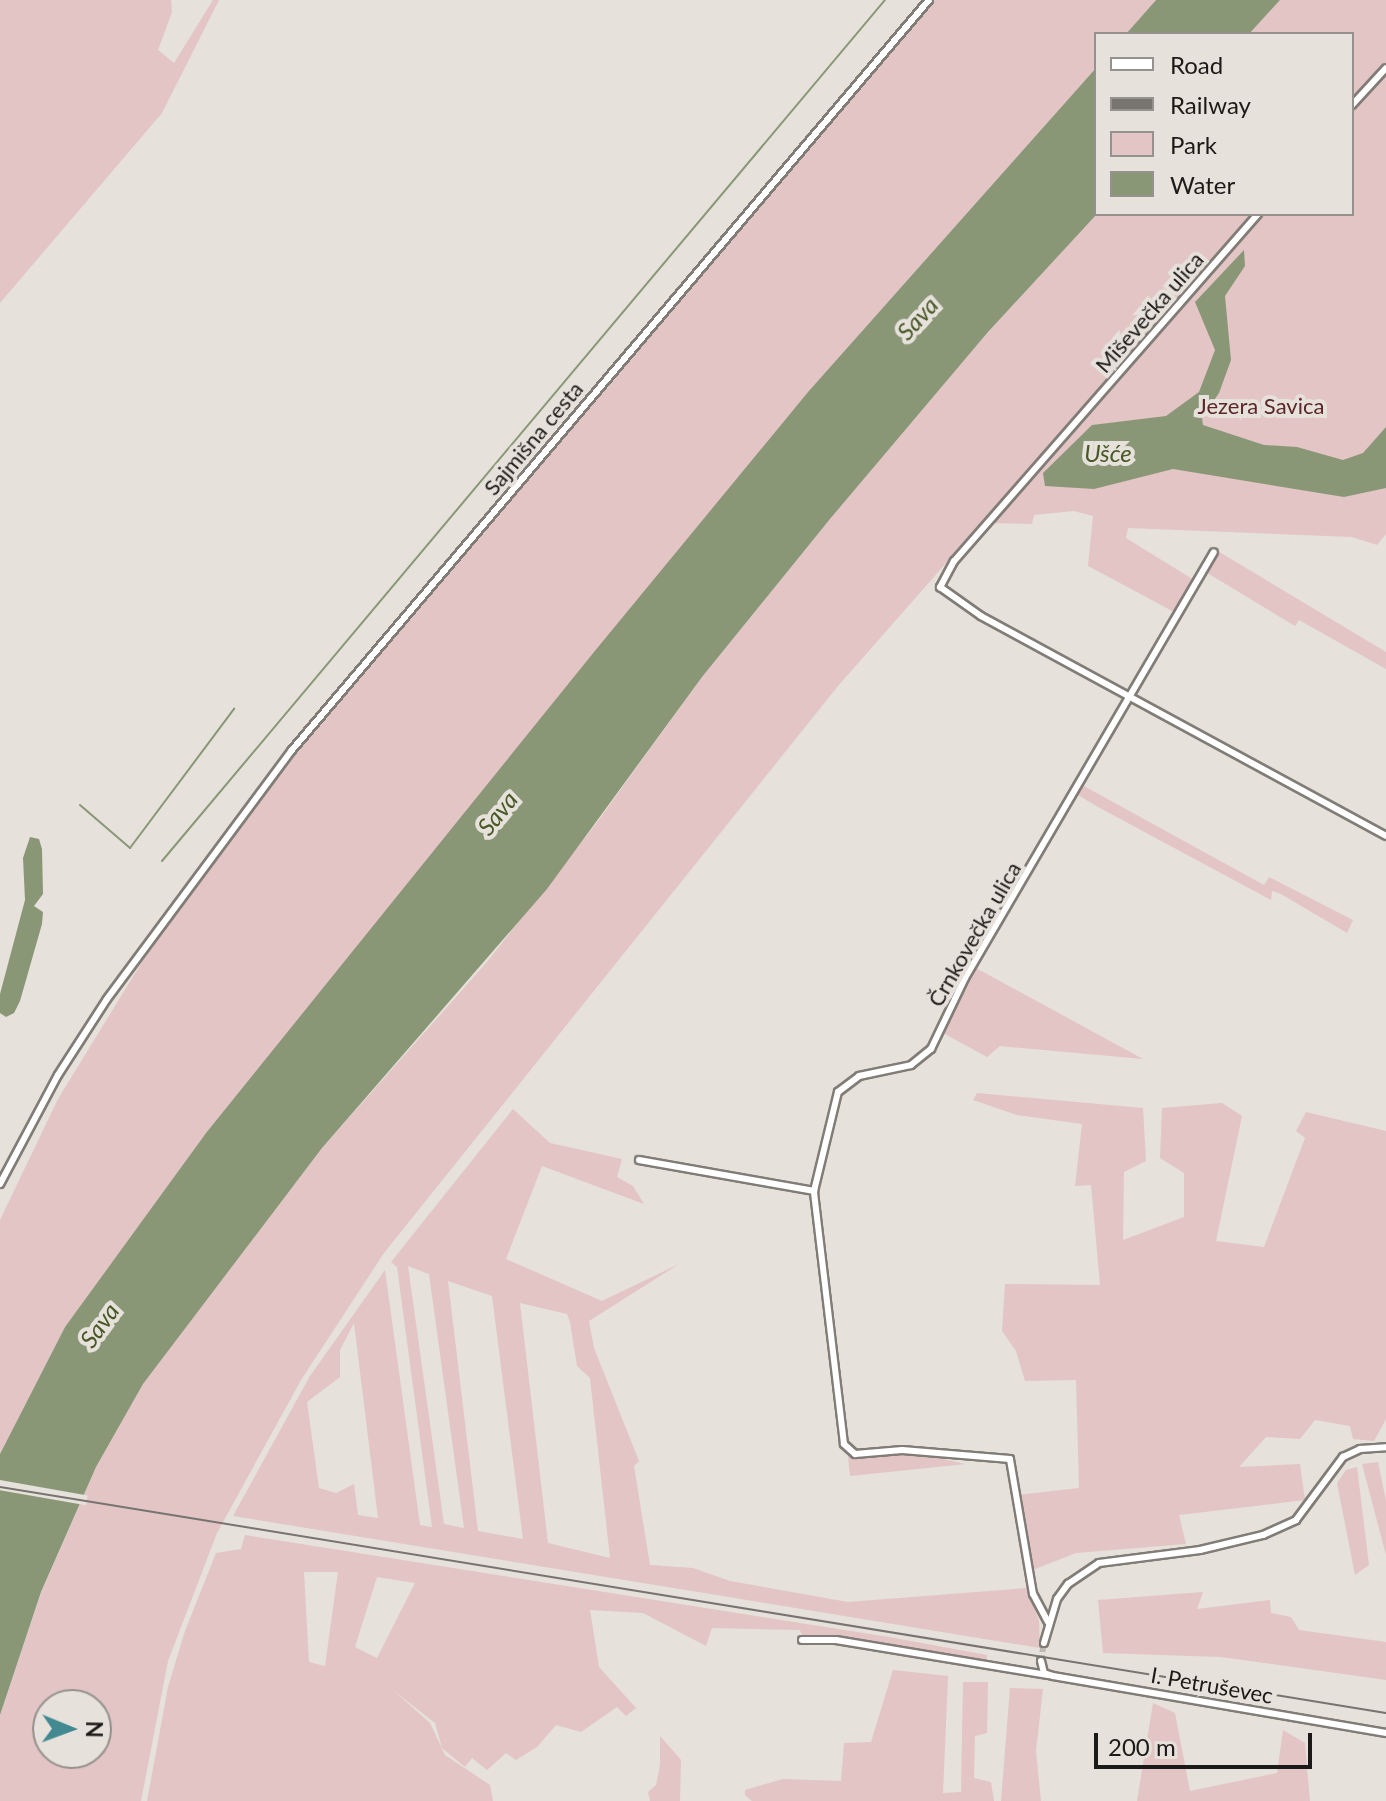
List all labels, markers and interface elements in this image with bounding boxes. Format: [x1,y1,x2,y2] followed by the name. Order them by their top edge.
[1094,32,1354,216] legend
[1170,50,1223,79] text: Road
[1170,90,1251,119] text: Railway
[1170,130,1217,159] text: Park
[1170,170,1235,199] text: Water
[1089,246,1209,378] street label: Miševečka ulica
[890,291,944,345] water label: Sava
[478,376,588,500] street label: Sajmišna cesta
[1198,393,1324,419] park label: Jezera Savica
[1084,439,1132,467] water label: Ušće
[471,785,523,841] water label: Sava
[922,857,1026,1011] street label: Črnkovečka ulica
[73,1297,125,1353] water label: Sava
[1149,1661,1275,1709] street label: I. Petruševec
[32,1689,112,1769] north arrow
[1098,1717,1316,1767] scale bar
[81,1721,108,1738] text: N
[1108,1732,1176,1761] text: 200 m

